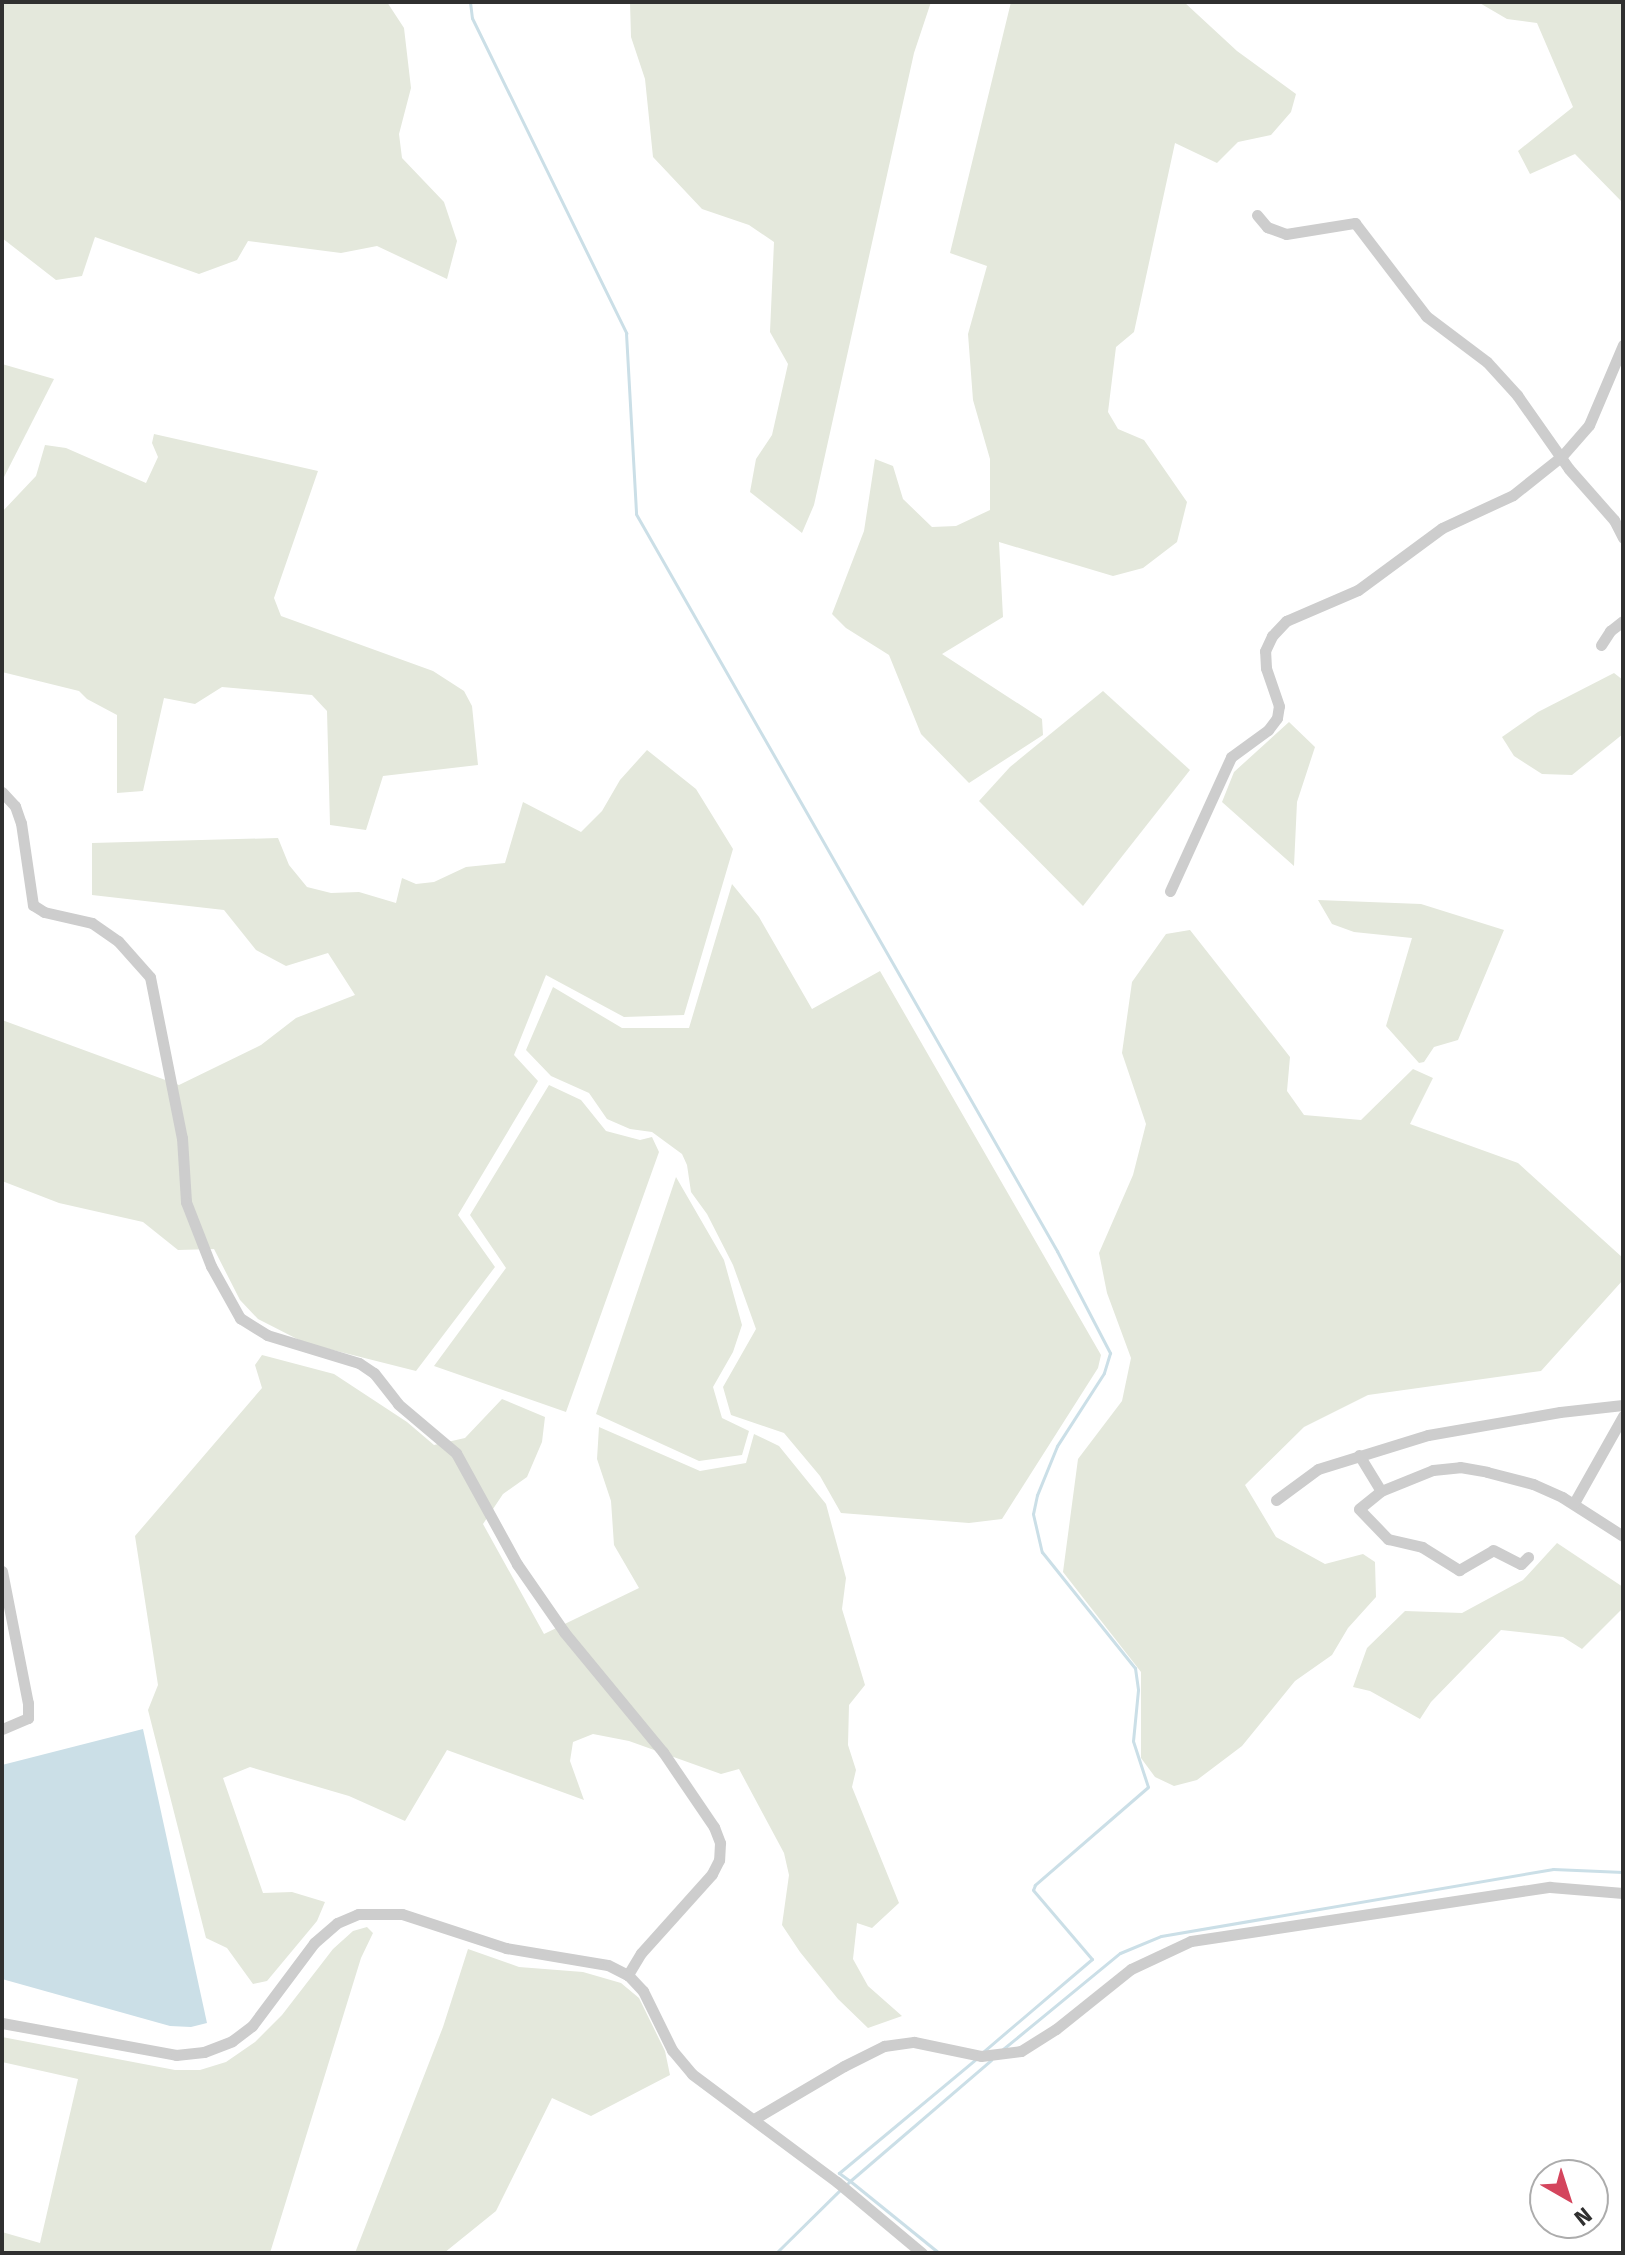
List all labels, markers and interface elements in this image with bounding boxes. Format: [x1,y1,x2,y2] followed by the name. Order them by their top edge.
[1529,2159,1609,2239] north arrow
[1569,2201,1597,2232] text: N

